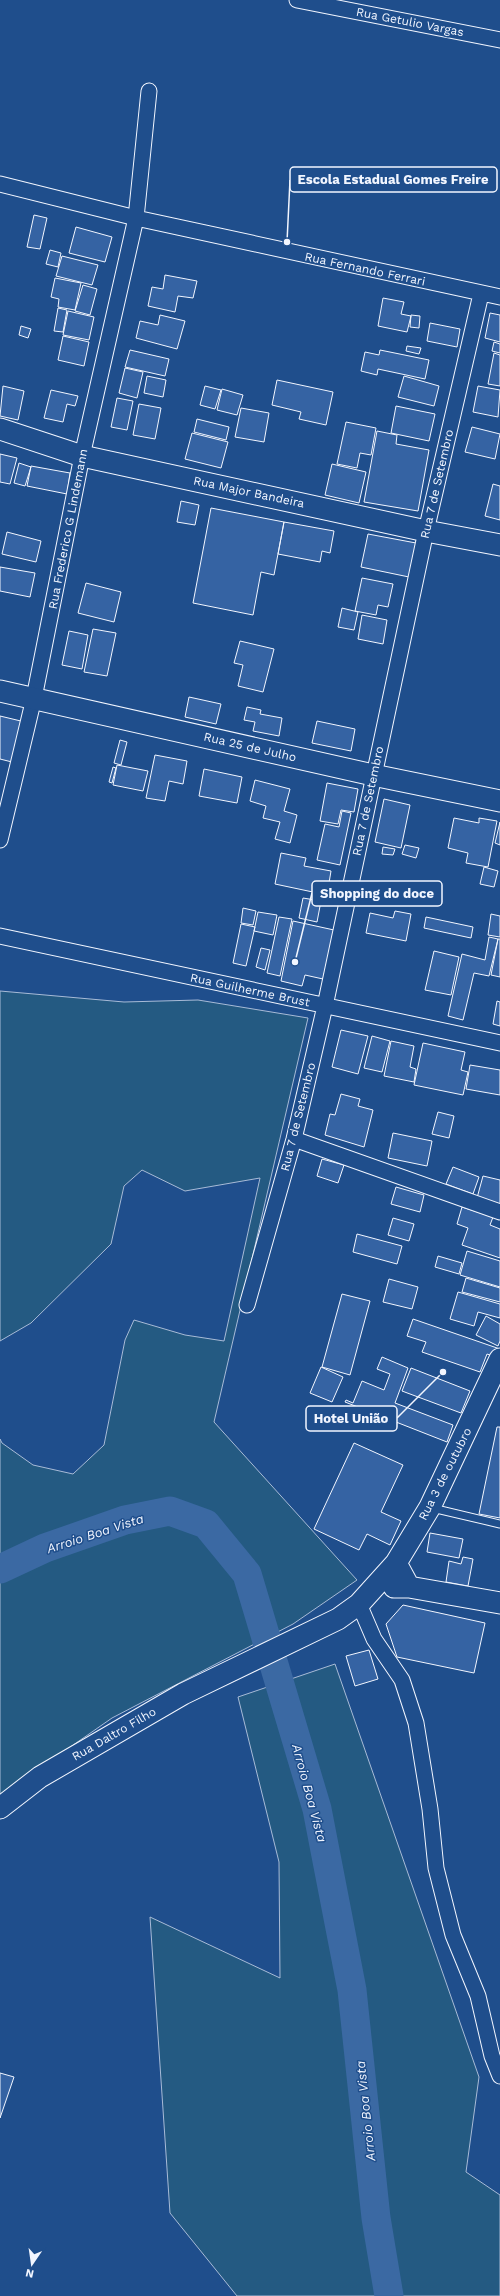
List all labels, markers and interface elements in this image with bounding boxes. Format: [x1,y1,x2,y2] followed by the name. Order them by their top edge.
[355,5,465,39] street label: Rua Getulio Vargas
[290,167,497,192] callout: Escola Estadual Gomes Freire
[298,172,489,187] text: Escola Estadual Gomes Freire
[303,249,427,289] street label: Rua Fernando Ferrari
[418,428,456,540] street label: Rua 7 de Setembro
[46,448,90,610] street label: Rua Frederico G Lindemann
[192,473,306,511] street label: Rua Major Bandeira
[202,730,298,764] street label: Rua 25 de Julho
[350,745,386,857] street label: Rua 7 de Setembro
[312,881,442,906] callout: Shopping do doce
[320,886,434,901] text: Shopping do doce
[189,970,311,1010] street label: Rua Guilherme Brust
[278,1061,318,1173] street label: Rua 7 de Setembro
[306,1406,397,1431] callout: Hotel União
[314,1411,389,1426] text: Hotel União
[416,1425,474,1523] street label: Rua 3 de outubro
[44,1511,145,1556] water label: Arroio Boa Vista
[70,1704,158,1764] street label: Rua Daltro Filho
[289,1742,330,1844] water label: Arroio Boa Vista
[353,2060,378,2163] water label: Arroio Boa Vista
[12,2244,52,2284] north arrow
[24,2266,35,2281] text: N

